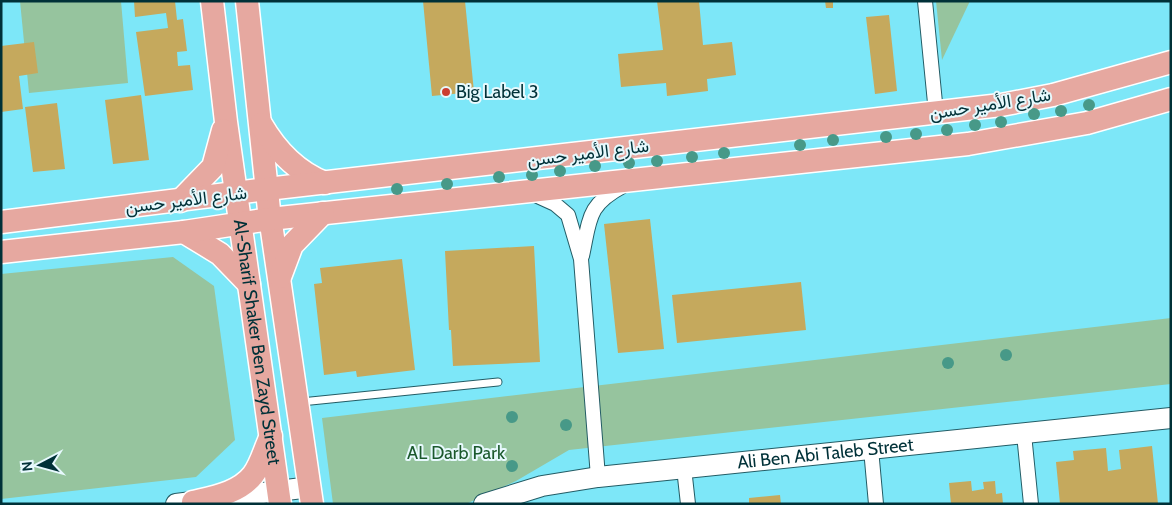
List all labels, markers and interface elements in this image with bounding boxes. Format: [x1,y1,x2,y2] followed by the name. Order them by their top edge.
[456,81,538,103] place label: Big Label 3
[928,84,1052,125] street label: شارع الأمير حسن
[440,86,452,98] marker: Big Label 3
[526,135,650,172] street label: شارع الأمير حسن
[124,182,248,219] street label: شارع الأمير حسن
[229,218,285,466] street label: Al-Sharif Shaker Ben Zayd Street
[736,434,915,474] street label: Ali Ben Abi Taleb Street
[15,440,65,490] north arrow
[407,442,506,464] park label: AL Darb Park
[18,460,37,472] text: N

